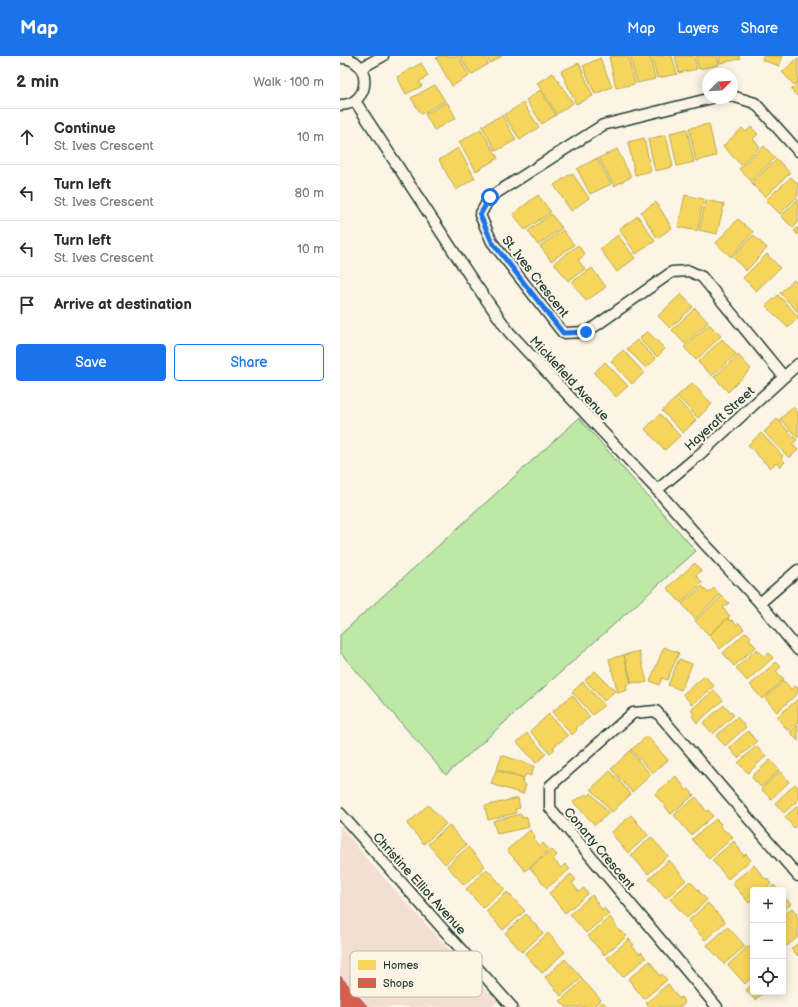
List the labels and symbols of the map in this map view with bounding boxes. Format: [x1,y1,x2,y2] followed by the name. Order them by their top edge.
[702,68,738,104] north arrow
[481,188,499,206] route start
[498,233,572,321] street label: St. Ives Crescent
[577,323,595,341] route end
[526,333,613,424] street label: Micklefield Avenue
[681,383,758,454] street label: Hayeraft Street
[560,804,638,893] street label: Conarty Crescent
[369,829,470,938] street label: Christine Elliot Avenue
[350,951,482,997] legend
[383,959,419,972] text: Homes
[383,977,414,990] text: Shops

